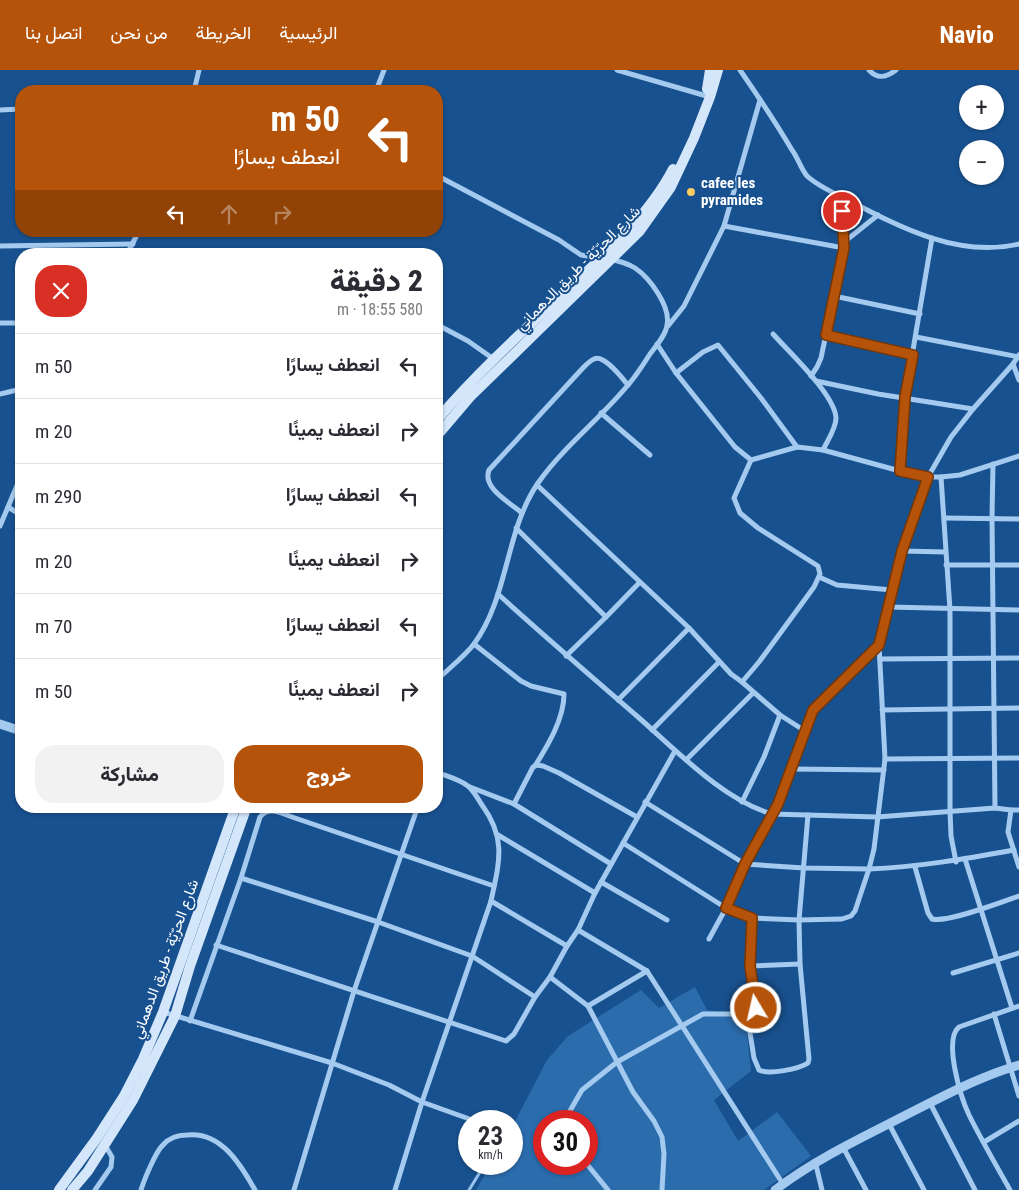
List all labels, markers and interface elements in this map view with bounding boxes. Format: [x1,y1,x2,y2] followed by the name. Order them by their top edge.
[939,21,994,49] text: Navio
[25,22,82,43] text: اتصل بنا
[110,22,168,43] text: من نحن
[196,22,251,43] text: الخريطة
[279,22,337,43] text: الرئيسية
[959,85,1004,185] map controls
[959,85,1004,130] button: +
[271,99,340,140] text: 50 m
[358,105,423,170] icon: left
[959,140,1004,185] button: −
[233,144,340,169] text: انعطف يسارًا
[701,174,763,209] place label: cafee les pyramides
[685,186,697,198] marker: cafee les pyramides
[821,190,863,232] pin
[828,197,856,225] icon: arrive
[162,200,190,228] icon: left
[215,200,243,228] icon: ahead
[268,200,296,228] icon: right
[512,202,647,337] street label: شارع الحرّيّة - طريق الدهماني
[330,263,423,298] text: 2 دقيقة
[35,265,87,317] button: close
[337,300,423,319] text: 580 m · 18:55
[395,352,423,380] icon: left
[286,353,380,376] text: انعطف يسارًا
[35,355,72,378] text: 50 m
[395,417,423,445] icon: right
[288,418,380,441] text: انعطف يمينًا
[35,420,72,443] text: 20 m
[395,482,423,510] icon: left
[286,483,380,506] text: انعطف يسارًا
[35,485,82,508] text: 290 m
[395,547,423,575] icon: right
[288,548,380,571] text: انعطف يمينًا
[35,550,72,573] text: 20 m
[395,612,423,640] icon: left
[286,613,380,636] text: انعطف يسارًا
[35,615,72,638] text: 70 m
[395,677,423,705] icon: right
[288,678,380,701] text: انعطف يمينًا
[35,680,72,703] text: 50 m
[35,745,224,803] button: مشاركة
[234,745,423,803] button: خروج
[128,877,206,1043] street label: شارع الحرّيّة - طريق الدهماني
[729,981,781,1033] position arrow
[533,1110,598,1175] speed limit sign: 30
[478,1122,503,1151] text: 23
[478,1148,503,1162] text: km/h

